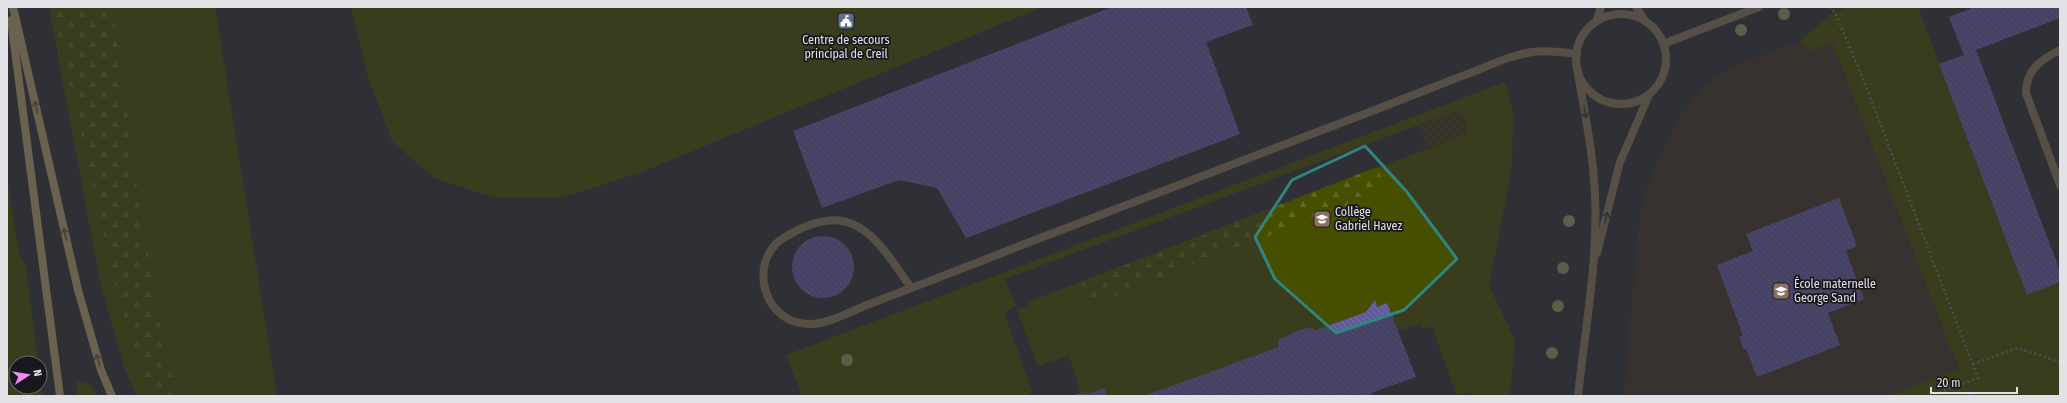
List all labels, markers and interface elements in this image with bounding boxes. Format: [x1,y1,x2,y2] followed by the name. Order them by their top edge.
[836,11,856,31] public building icon: Centre de secours principal de Creil
[802,33,890,61] place label: Centre de secours principal de Creil
[32,101,40,114] one-way arrow
[1581,105,1589,118] one-way arrow
[1335,205,1402,233] place label: Collège Gabriel Havez
[1312,209,1332,229] school or university icon: Collège Gabriel Havez
[1602,211,1610,224] one-way arrow
[61,228,69,241] one-way arrow
[1794,276,1876,305] place label: École maternelle George Sand
[1771,281,1791,301] school or university icon: École maternelle George Sand
[94,353,101,366] one-way arrow
[8,355,48,395] north arrow
[30,368,44,378] text: N
[1931,369,2017,395] scale bar
[1937,376,1961,390] text: 20 m

